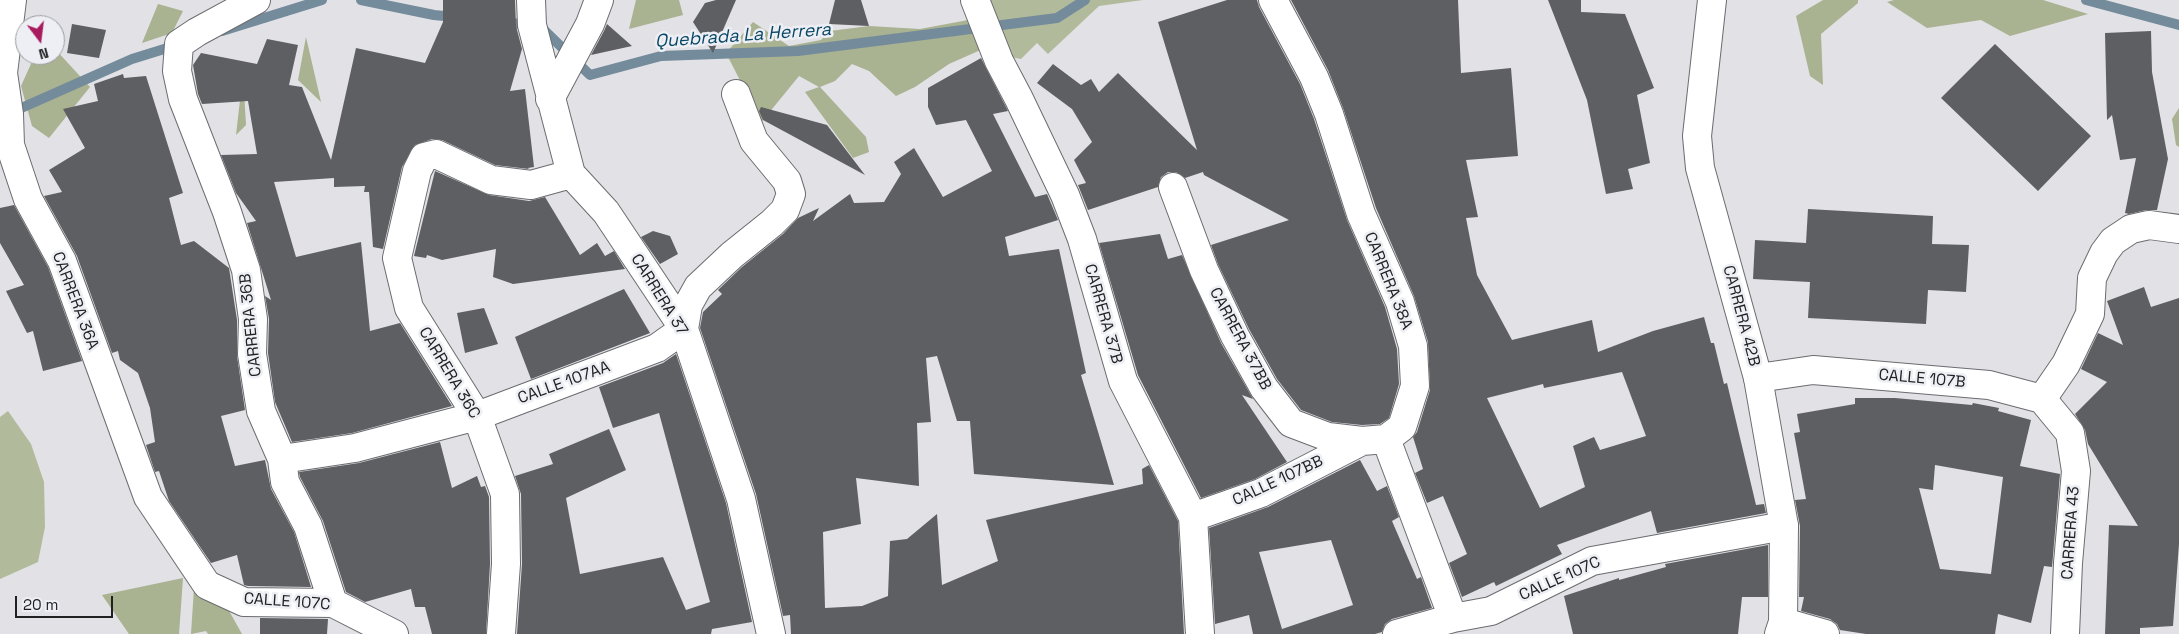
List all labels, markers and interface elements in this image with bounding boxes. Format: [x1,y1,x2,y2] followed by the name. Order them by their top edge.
[15,15,65,65] north arrow
[654,19,832,53] water label: Quebrada La Herrera
[37,44,50,63] text: N
[1360,229,1416,333] street label: CARRERA 38A
[48,249,102,353] street label: CARRERA 36A
[626,251,692,339] street label: CARRERA 37
[1080,262,1126,366] street label: CARRERA 37B
[1718,263,1764,369] street label: CARRERA 42B
[236,272,266,378] street label: CARRERA 36B
[1205,284,1275,394] street label: CARRERA 37BB
[414,324,484,422] street label: CARRERA 36C
[515,357,613,409] street label: CALLE 107AA
[1878,366,1966,392] street label: CALLE 107B
[1230,452,1326,510] street label: CALLE 107BB
[2058,486,2084,580] street label: CARRERA 43
[1516,553,1604,605] street label: CALLE 107C
[18,586,115,618] scale bar
[243,589,331,615] street label: CALLE 107C
[23,595,58,614] text: 20 m

